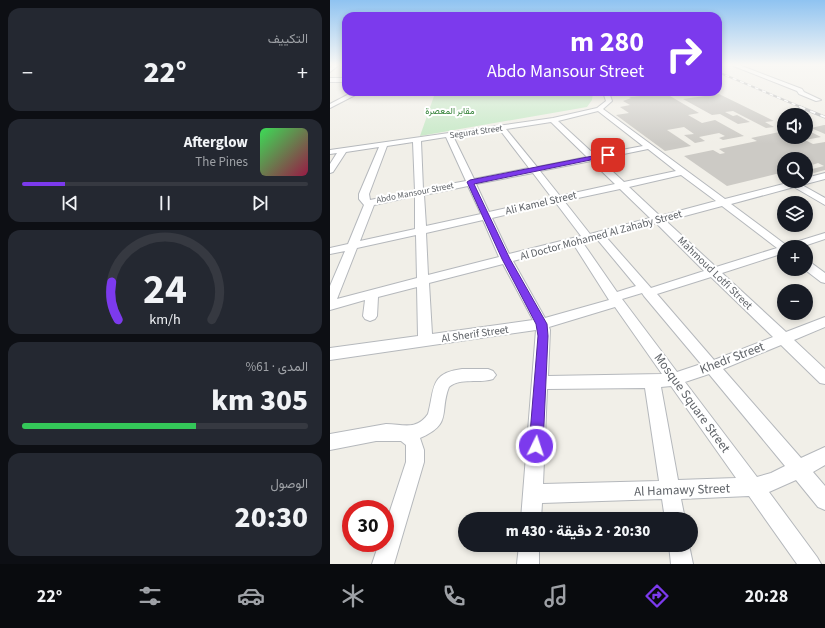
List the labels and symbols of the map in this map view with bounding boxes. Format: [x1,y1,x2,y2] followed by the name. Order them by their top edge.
[425,105,475,118] park label: مقابر المعصرة
[449,122,503,142] street label: Segurat Street
[591,138,625,172] pin
[375,179,455,207] street label: Abdo Mansour Street
[504,187,578,218] street label: Ali Kamel Street
[518,206,684,264] street label: Al Doctor Mohamed Al Zahaby Street
[674,233,756,313] street label: Mahmoud Lotfi Street
[440,322,510,346] street label: Al Sherif Street
[697,337,768,379] street label: Khedr Street
[650,350,735,457] street label: Mosque Square Street
[515,425,557,467] position arrow
[634,479,731,501] street label: Al Hamawy Street
[342,500,394,552] speed limit sign: 30

